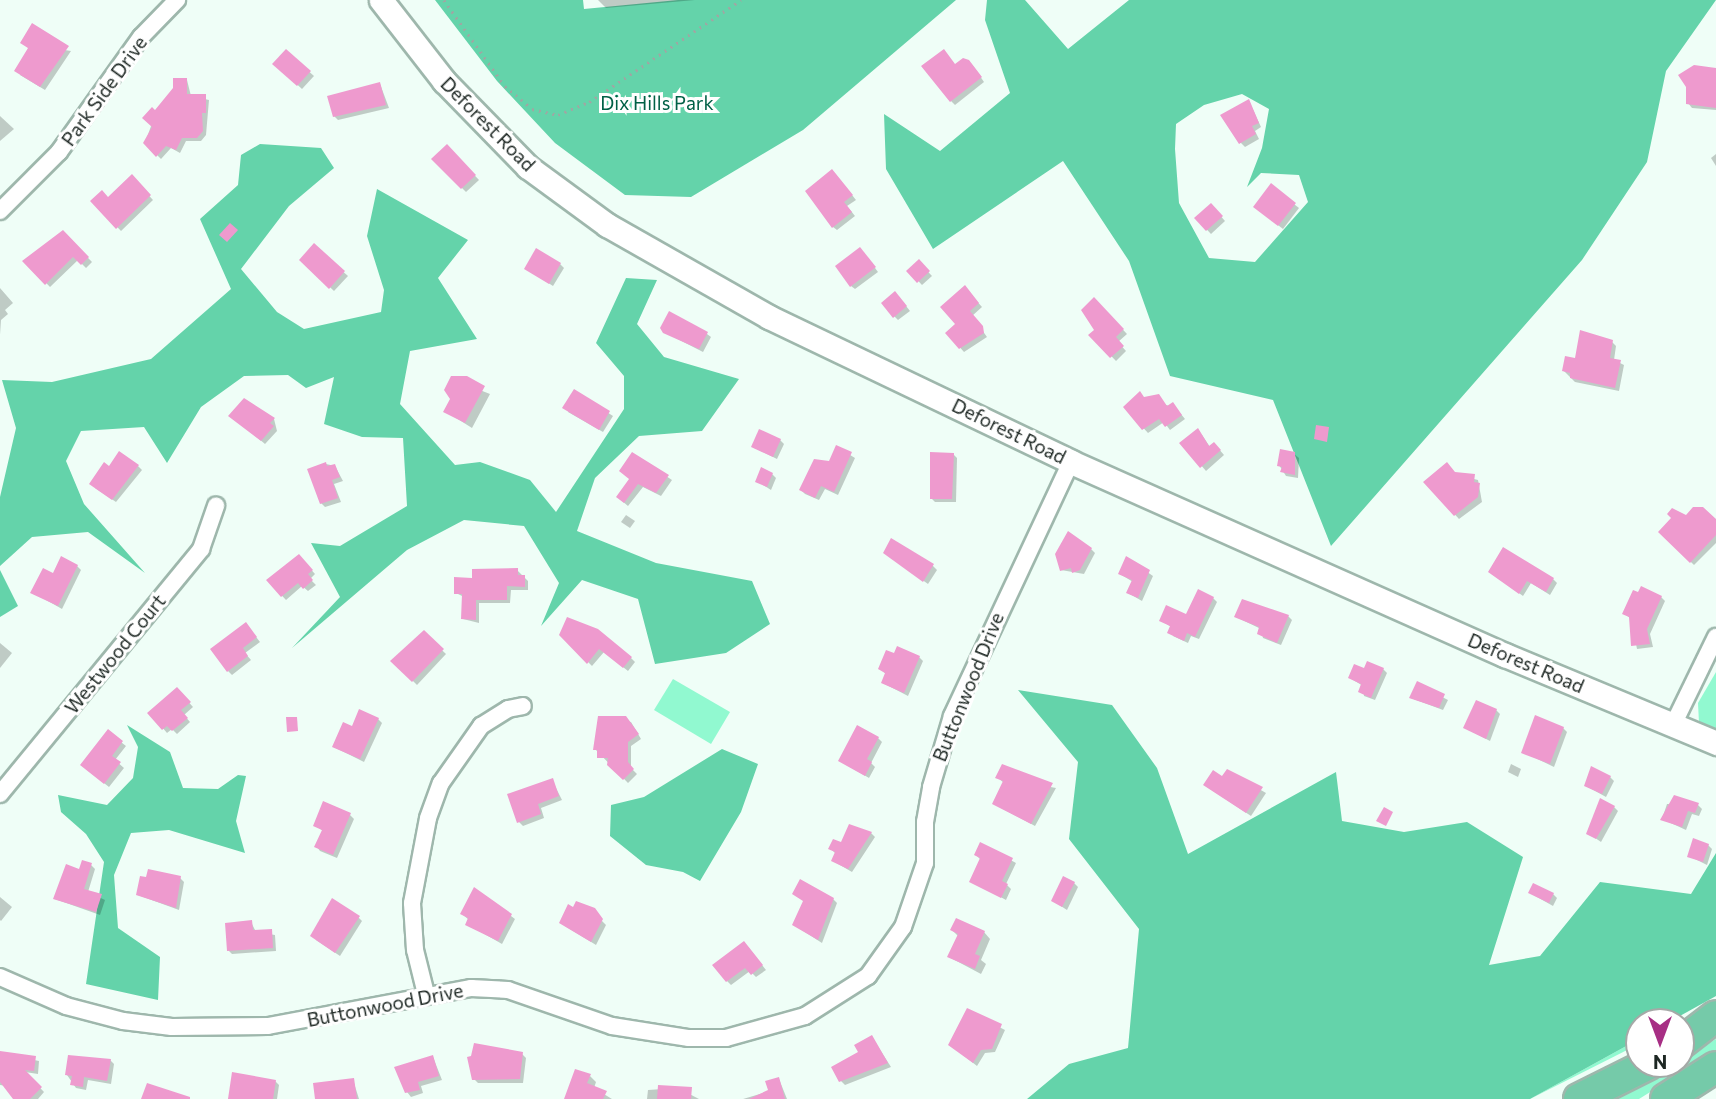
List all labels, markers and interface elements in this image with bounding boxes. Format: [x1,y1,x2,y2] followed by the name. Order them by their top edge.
[57,32,151,150] street label: Park Side Drive
[436,72,540,176] street label: Deforest Road
[600,92,714,114] park label: Dix Hills Park
[948,394,1070,468] street label: Deforest Road
[60,590,170,718] street label: Westwood Court
[928,609,1008,765] street label: Buttonwood Drive
[1464,628,1588,698] street label: Deforest Road
[305,979,465,1031] street label: Buttonwood Drive
[1625,1008,1695,1078] north arrow
[1653,1051,1667,1074] text: N

